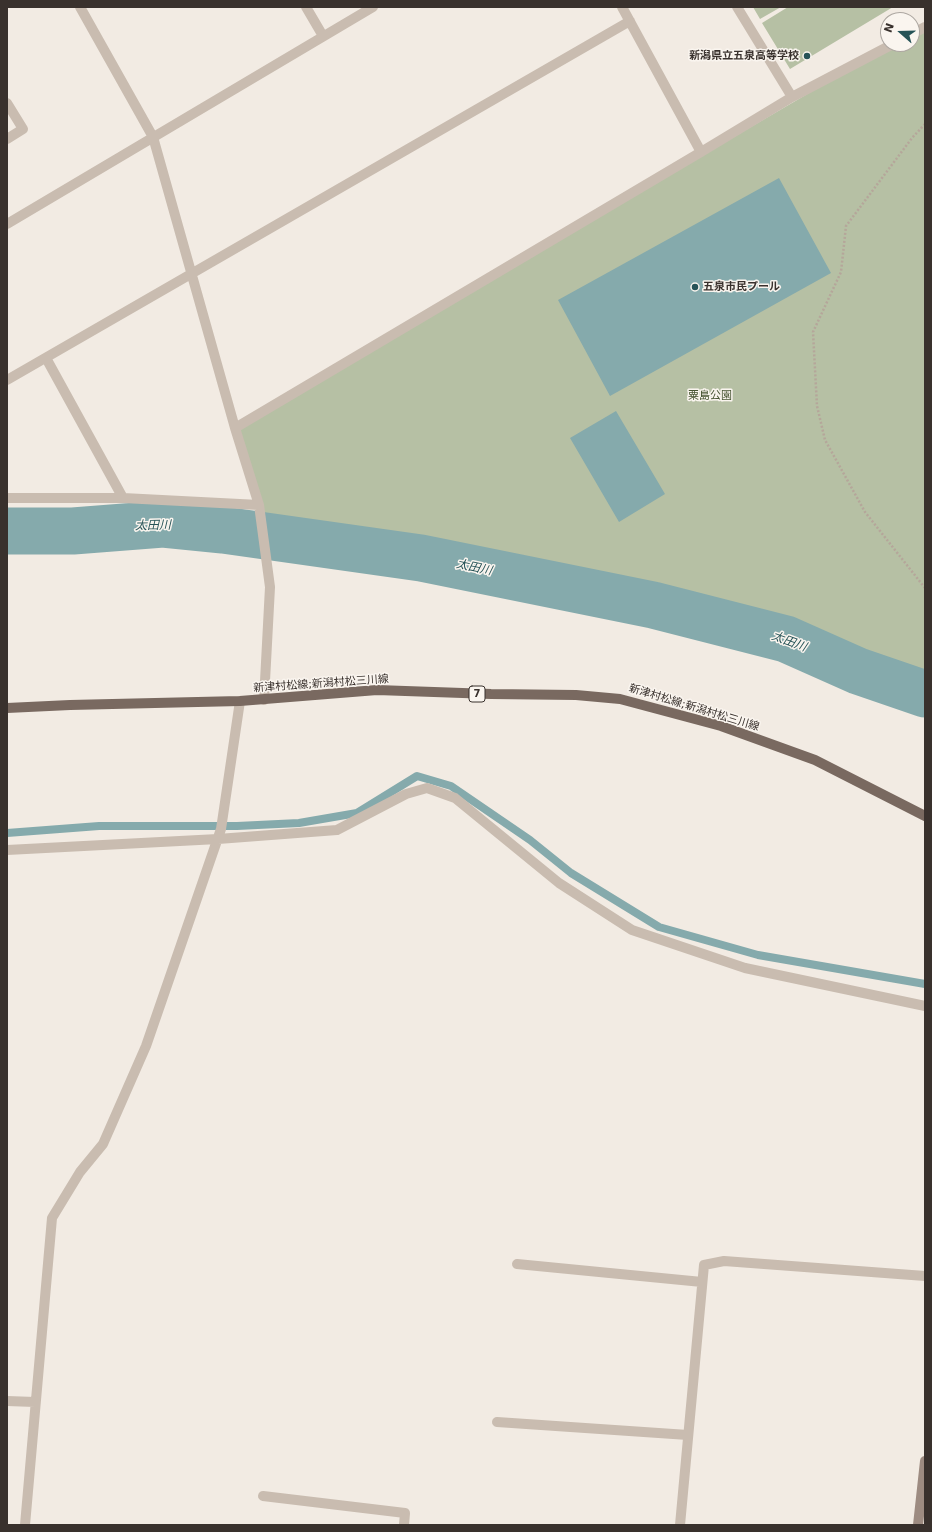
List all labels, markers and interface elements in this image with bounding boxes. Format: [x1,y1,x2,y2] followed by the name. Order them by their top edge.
[880,12,920,52] north arrow
[882,22,897,35] text: N
[689,49,799,63] place label: 新潟県立五泉高等学校
[802,51,812,61] marker: 新潟県立五泉高等学校
[703,280,780,294] place label: 五泉市民プール
[690,282,700,292] marker: 五泉市民プール
[688,389,732,403] park label: 粟島公園
[135,518,171,534] water label: 太田川
[455,557,493,579] water label: 太田川
[770,629,808,655] water label: 太田川
[253,673,389,695] street label: 新津村松線;新潟村松三川線
[627,682,761,734] street label: 新津村松線;新潟村松三川線
[469,686,485,702] road number: 7

